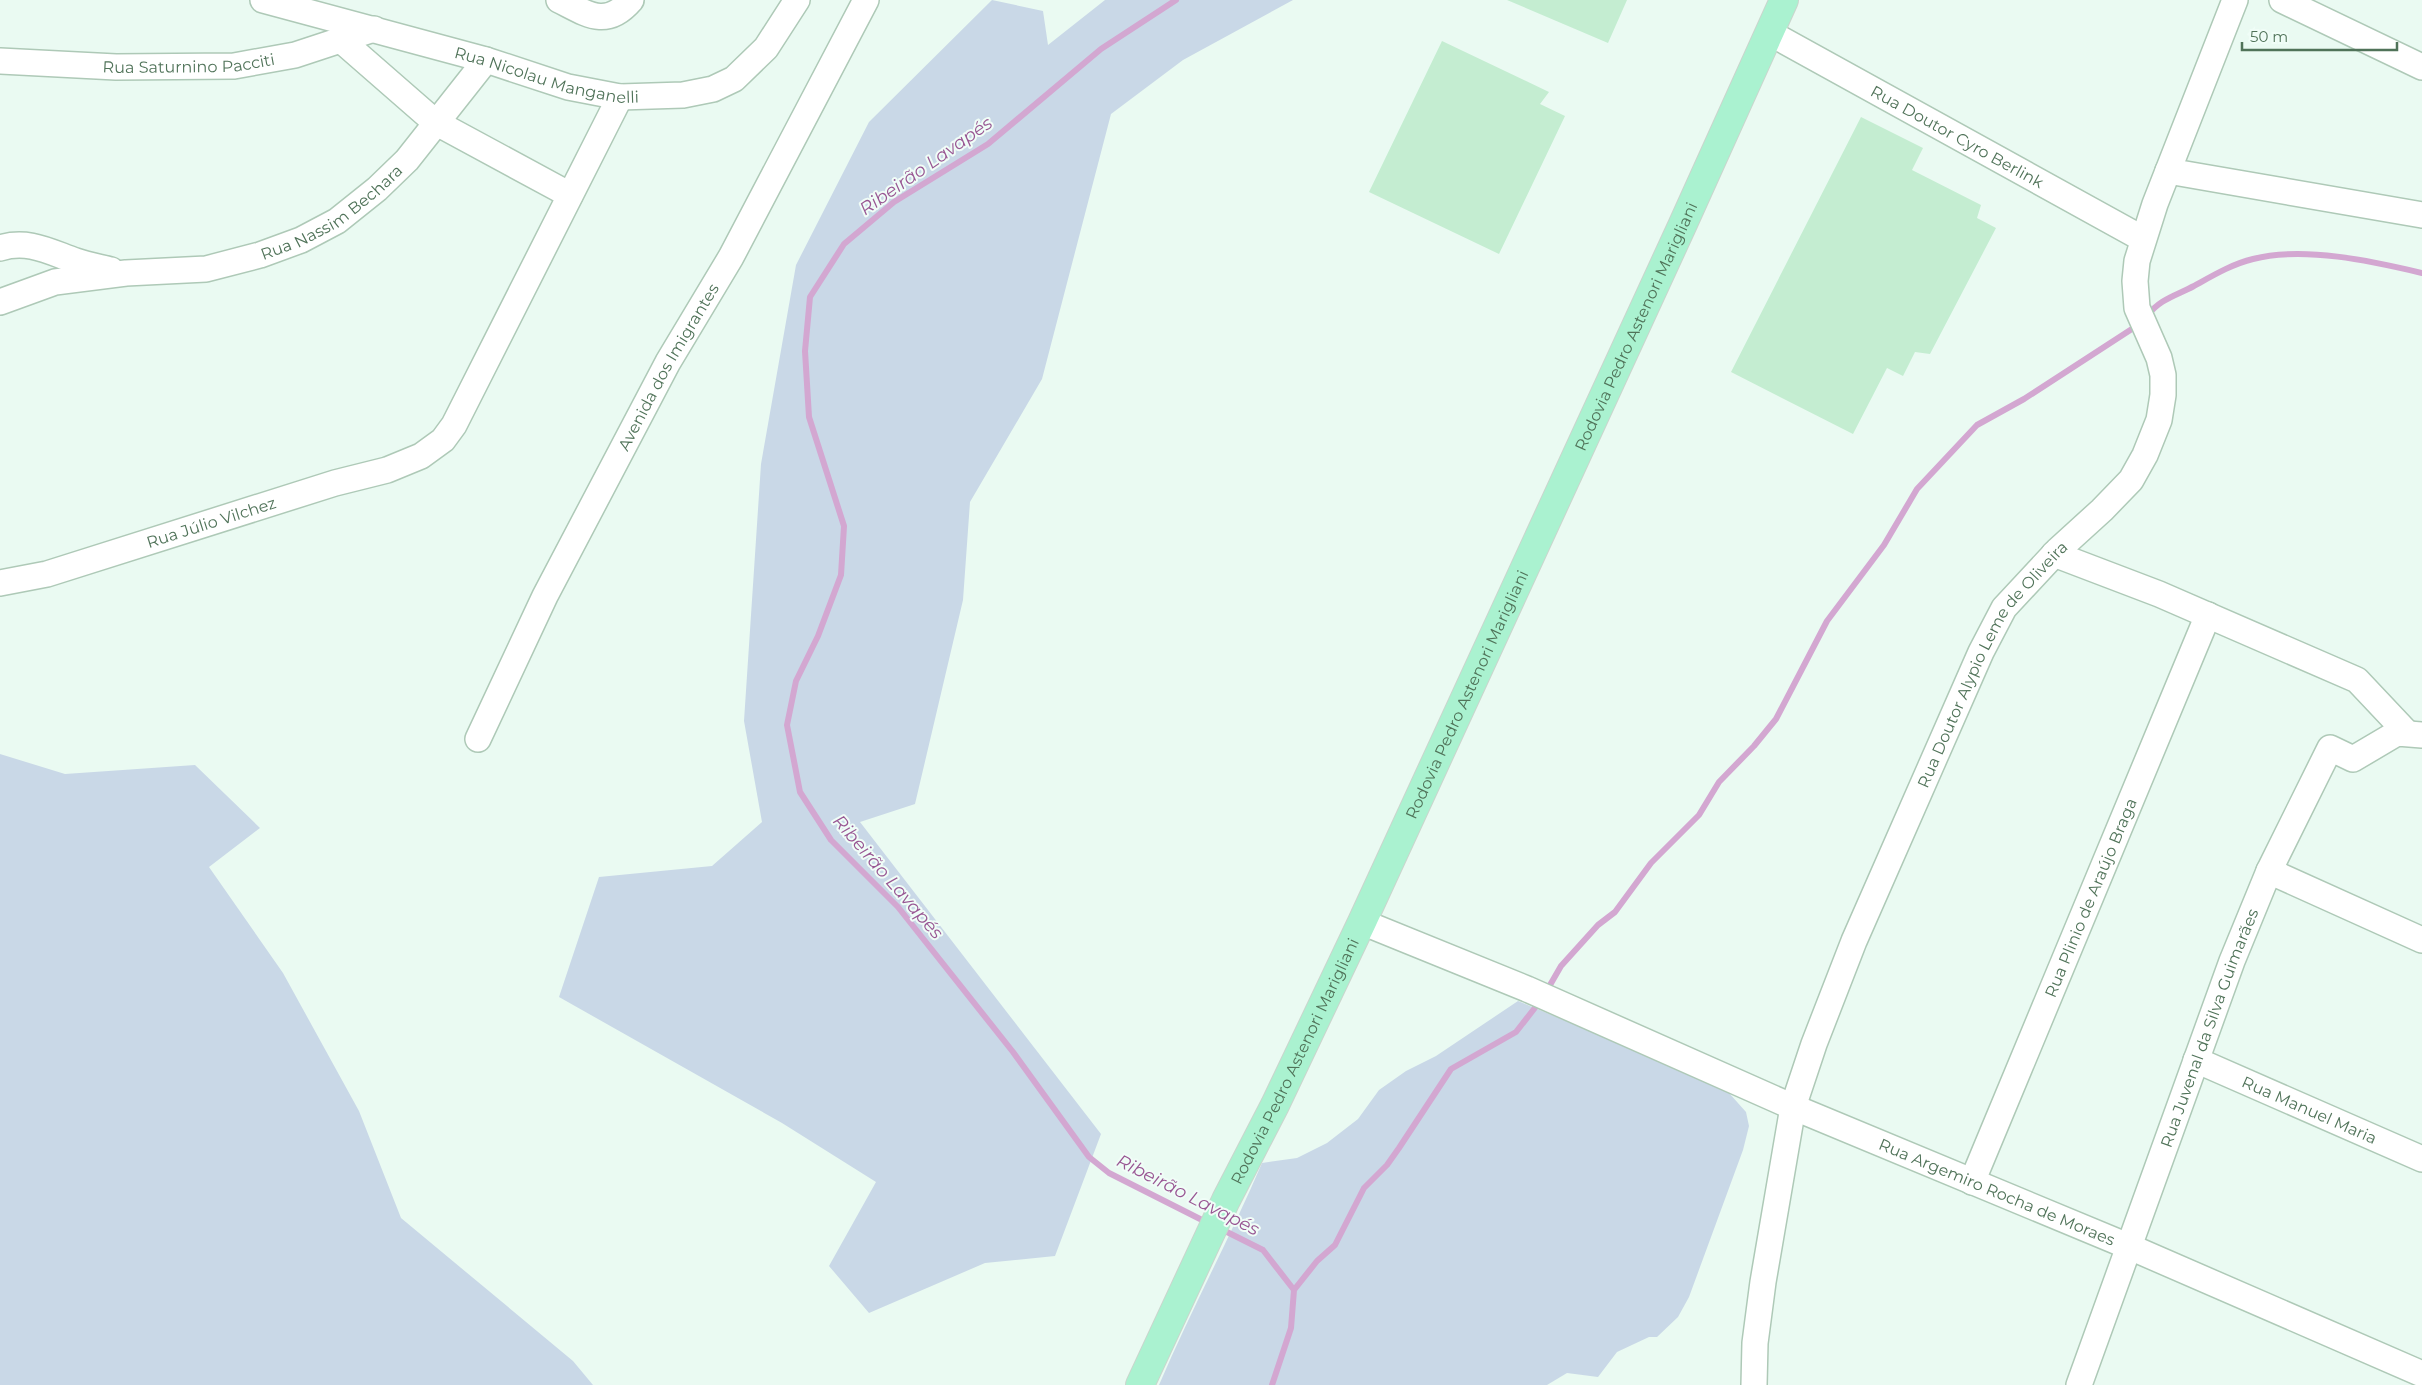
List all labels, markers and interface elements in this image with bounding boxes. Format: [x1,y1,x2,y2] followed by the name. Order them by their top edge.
[2242,20,2397,52] scale bar
[2250,27,2288,46] text: 50 m
[453,42,639,107] street label: Rua Nicolau Manganelli
[102,49,276,77] street label: Rua Saturnino Pacciti
[1868,81,2047,192] street label: Rua Doutor Cyro Berlink
[855,112,997,220] water label: Ribeirão Lavapés
[258,160,406,264] street label: Rua Nassim Bechara
[1570,199,1701,454] street label: Rodovia Pedro Astenori Marigliani
[614,280,723,454] street label: Avenida dos Imigrantes
[144,493,278,551] street label: Rua Júlio Vilchez
[1913,537,2071,791] street label: Rua Doutor Alypio Leme de Oliveira
[1401,567,1532,822] street label: Rodovia Pedro Astenori Marigliani
[2040,795,2140,1000] street label: Rua Plinio de Araújo Braga
[828,810,948,944] water label: Ribeirão Lavapés
[2156,906,2262,1150] street label: Rua Juvenal da Silva Guimarães
[1226,935,1363,1187] street label: Rodovia Pedro Astenori Marigliani
[2239,1072,2380,1148] street label: Rua Manuel Maria
[1876,1134,2118,1249] street label: Rua Argemiro Rocha de Moraes
[1113,1150,1263,1241] water label: Ribeirão Lavapés

